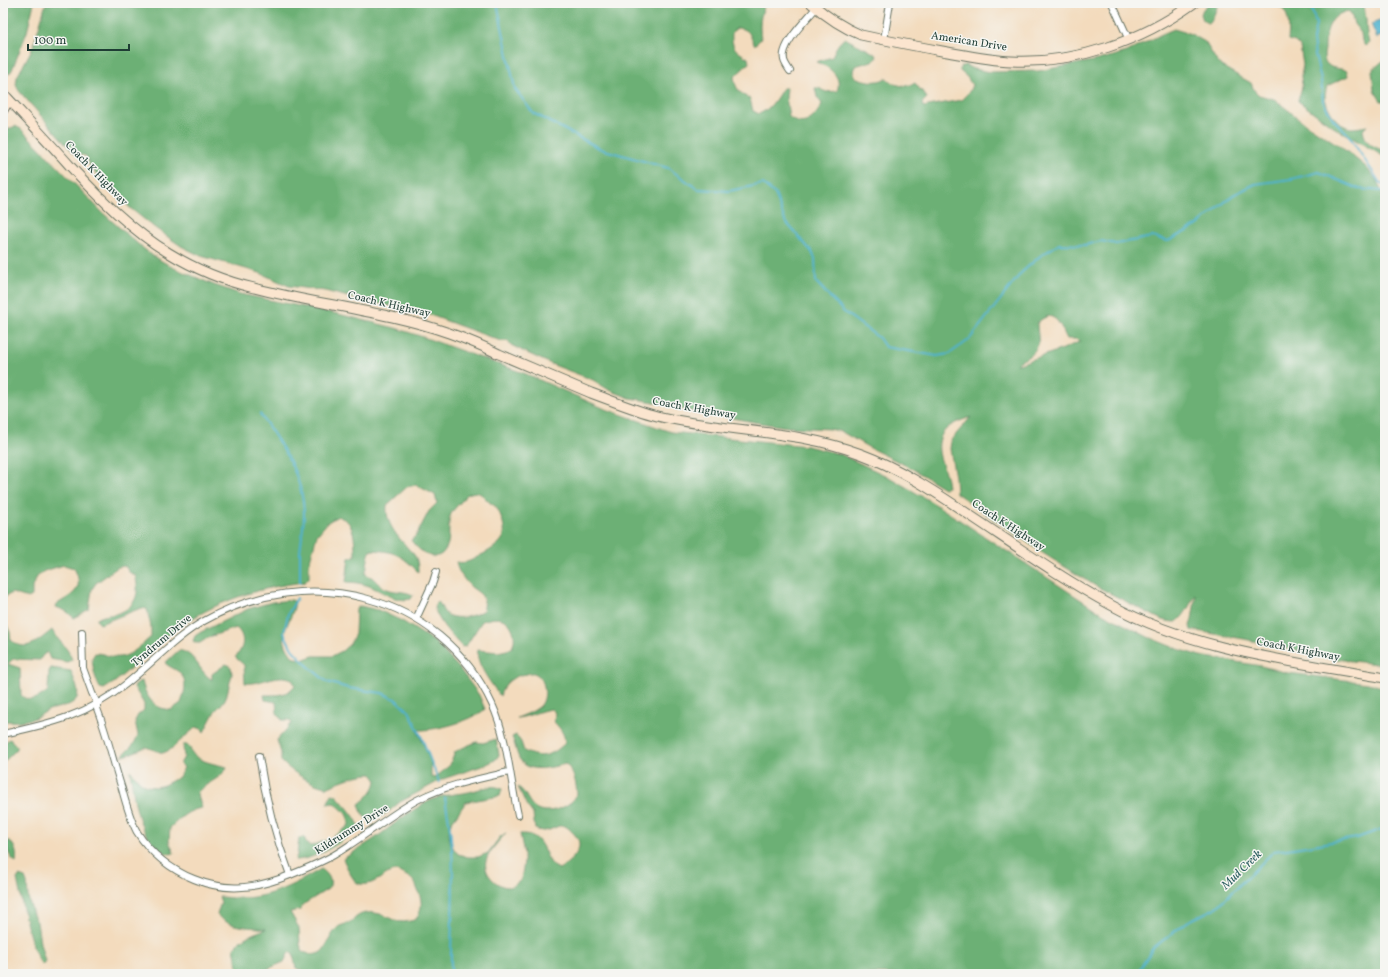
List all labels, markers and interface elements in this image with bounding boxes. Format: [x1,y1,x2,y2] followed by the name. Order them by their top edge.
[28,26,129,52] scale bar
[930,29,1008,55] street label: American Drive
[34,33,67,49] text: 100 m
[61,138,131,210] street label: Coach K Highway
[346,288,432,322] street label: Coach K Highway
[651,394,737,424] street label: Coach K Highway
[968,497,1048,555] street label: Coach K Highway
[129,611,195,671] street label: Tyndrum Drive
[1255,635,1341,665] street label: Coach K Highway
[312,801,392,859] street label: Kildrummy Drive
[1218,846,1266,894] water label: Mud Creek

